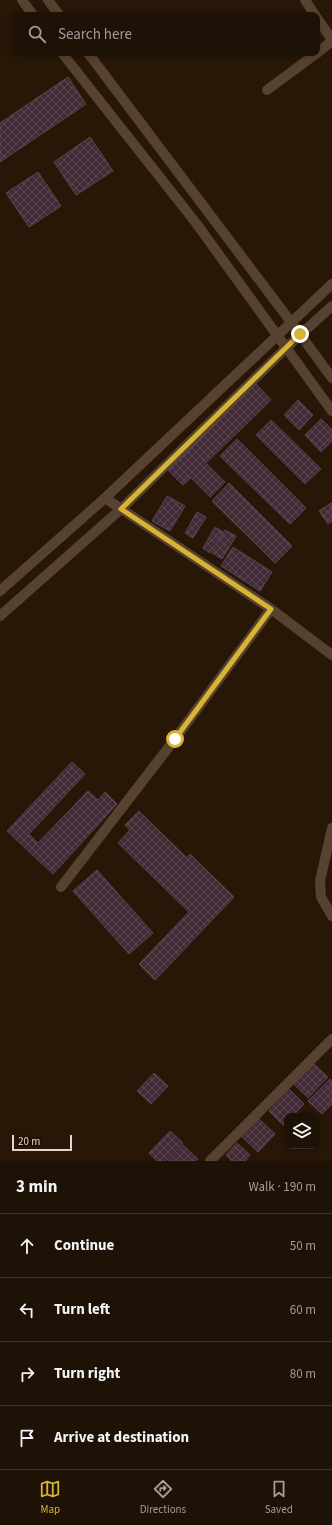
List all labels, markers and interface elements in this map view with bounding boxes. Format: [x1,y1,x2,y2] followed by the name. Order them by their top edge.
[12,12,320,56] search box
[26,23,48,45] icon: search
[58,24,132,45] text: Search here
[291,325,309,343] route end
[166,730,184,748] route start
[284,1113,320,1149] map controls
[284,1113,320,1149] button: layers
[12,1133,72,1152] scale bar
[18,1134,40,1149] text: 20 m
[16,1175,57,1199] text: 3 min
[248,1178,316,1196] text: Walk · 190 m
[16,1235,38,1257] icon: ahead
[54,1235,114,1256] text: Continue
[290,1237,316,1255] text: 50 m
[16,1299,38,1321] icon: left
[54,1299,110,1320] text: Turn left
[290,1301,316,1319] text: 60 m
[16,1363,38,1385] icon: right
[54,1363,120,1384] text: Turn right
[290,1365,316,1383] text: 80 m
[16,1427,38,1449] icon: arrive
[54,1427,189,1448] text: Arrive at destination
[39,1478,61,1517] tab: Map
[140,1478,186,1517] tab: Directions
[265,1478,293,1517] tab: Saved

